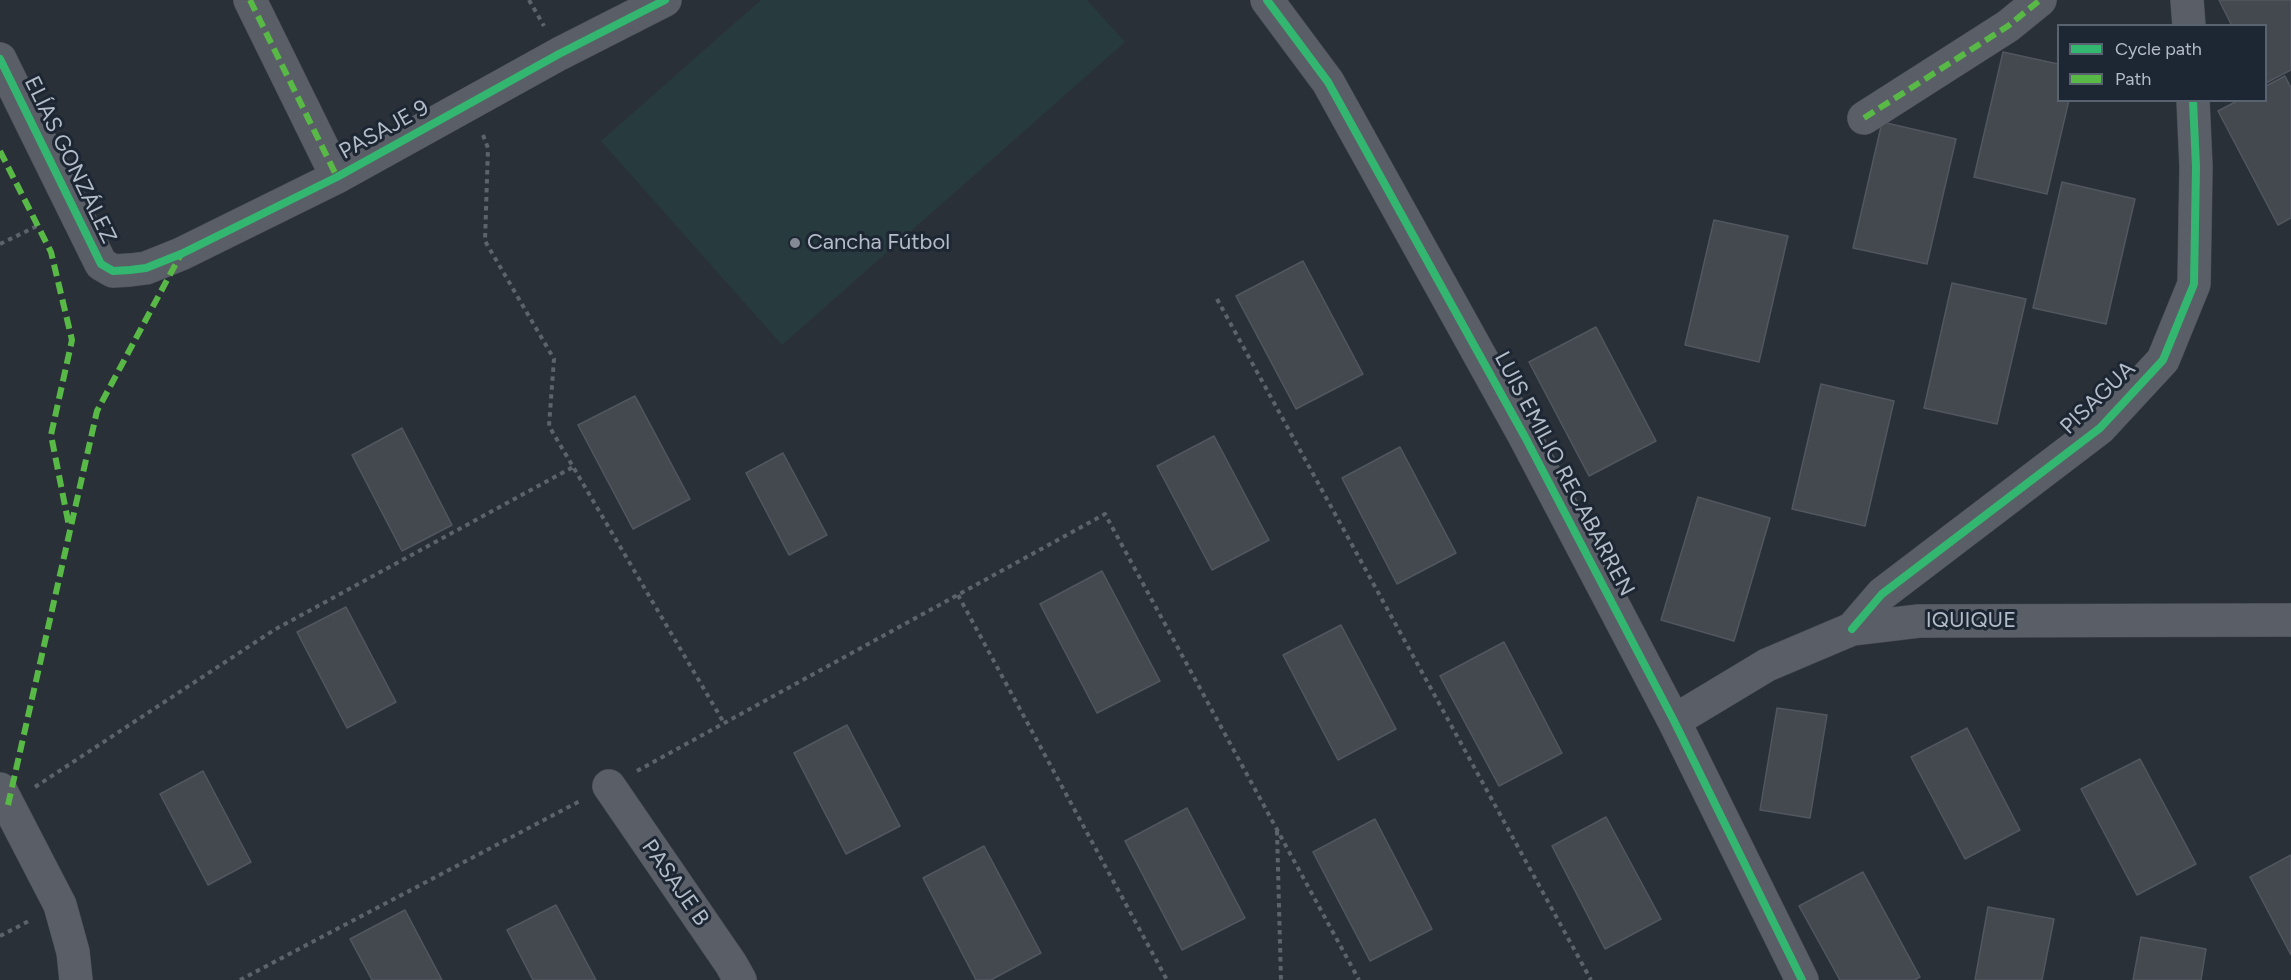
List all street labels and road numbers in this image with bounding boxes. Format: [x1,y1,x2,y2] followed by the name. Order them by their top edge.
[18,72,122,248] street label: ELÍAS GONZÁLEZ
[335,95,433,165] street label: PASAJE 9
[1488,347,1640,601] street label: LUIS EMILIO RECABARREN
[2055,356,2141,440] street label: PISAGUA
[1926,608,2016,634] street label: IQUIQUE
[636,835,714,931] street label: PASAJE B

